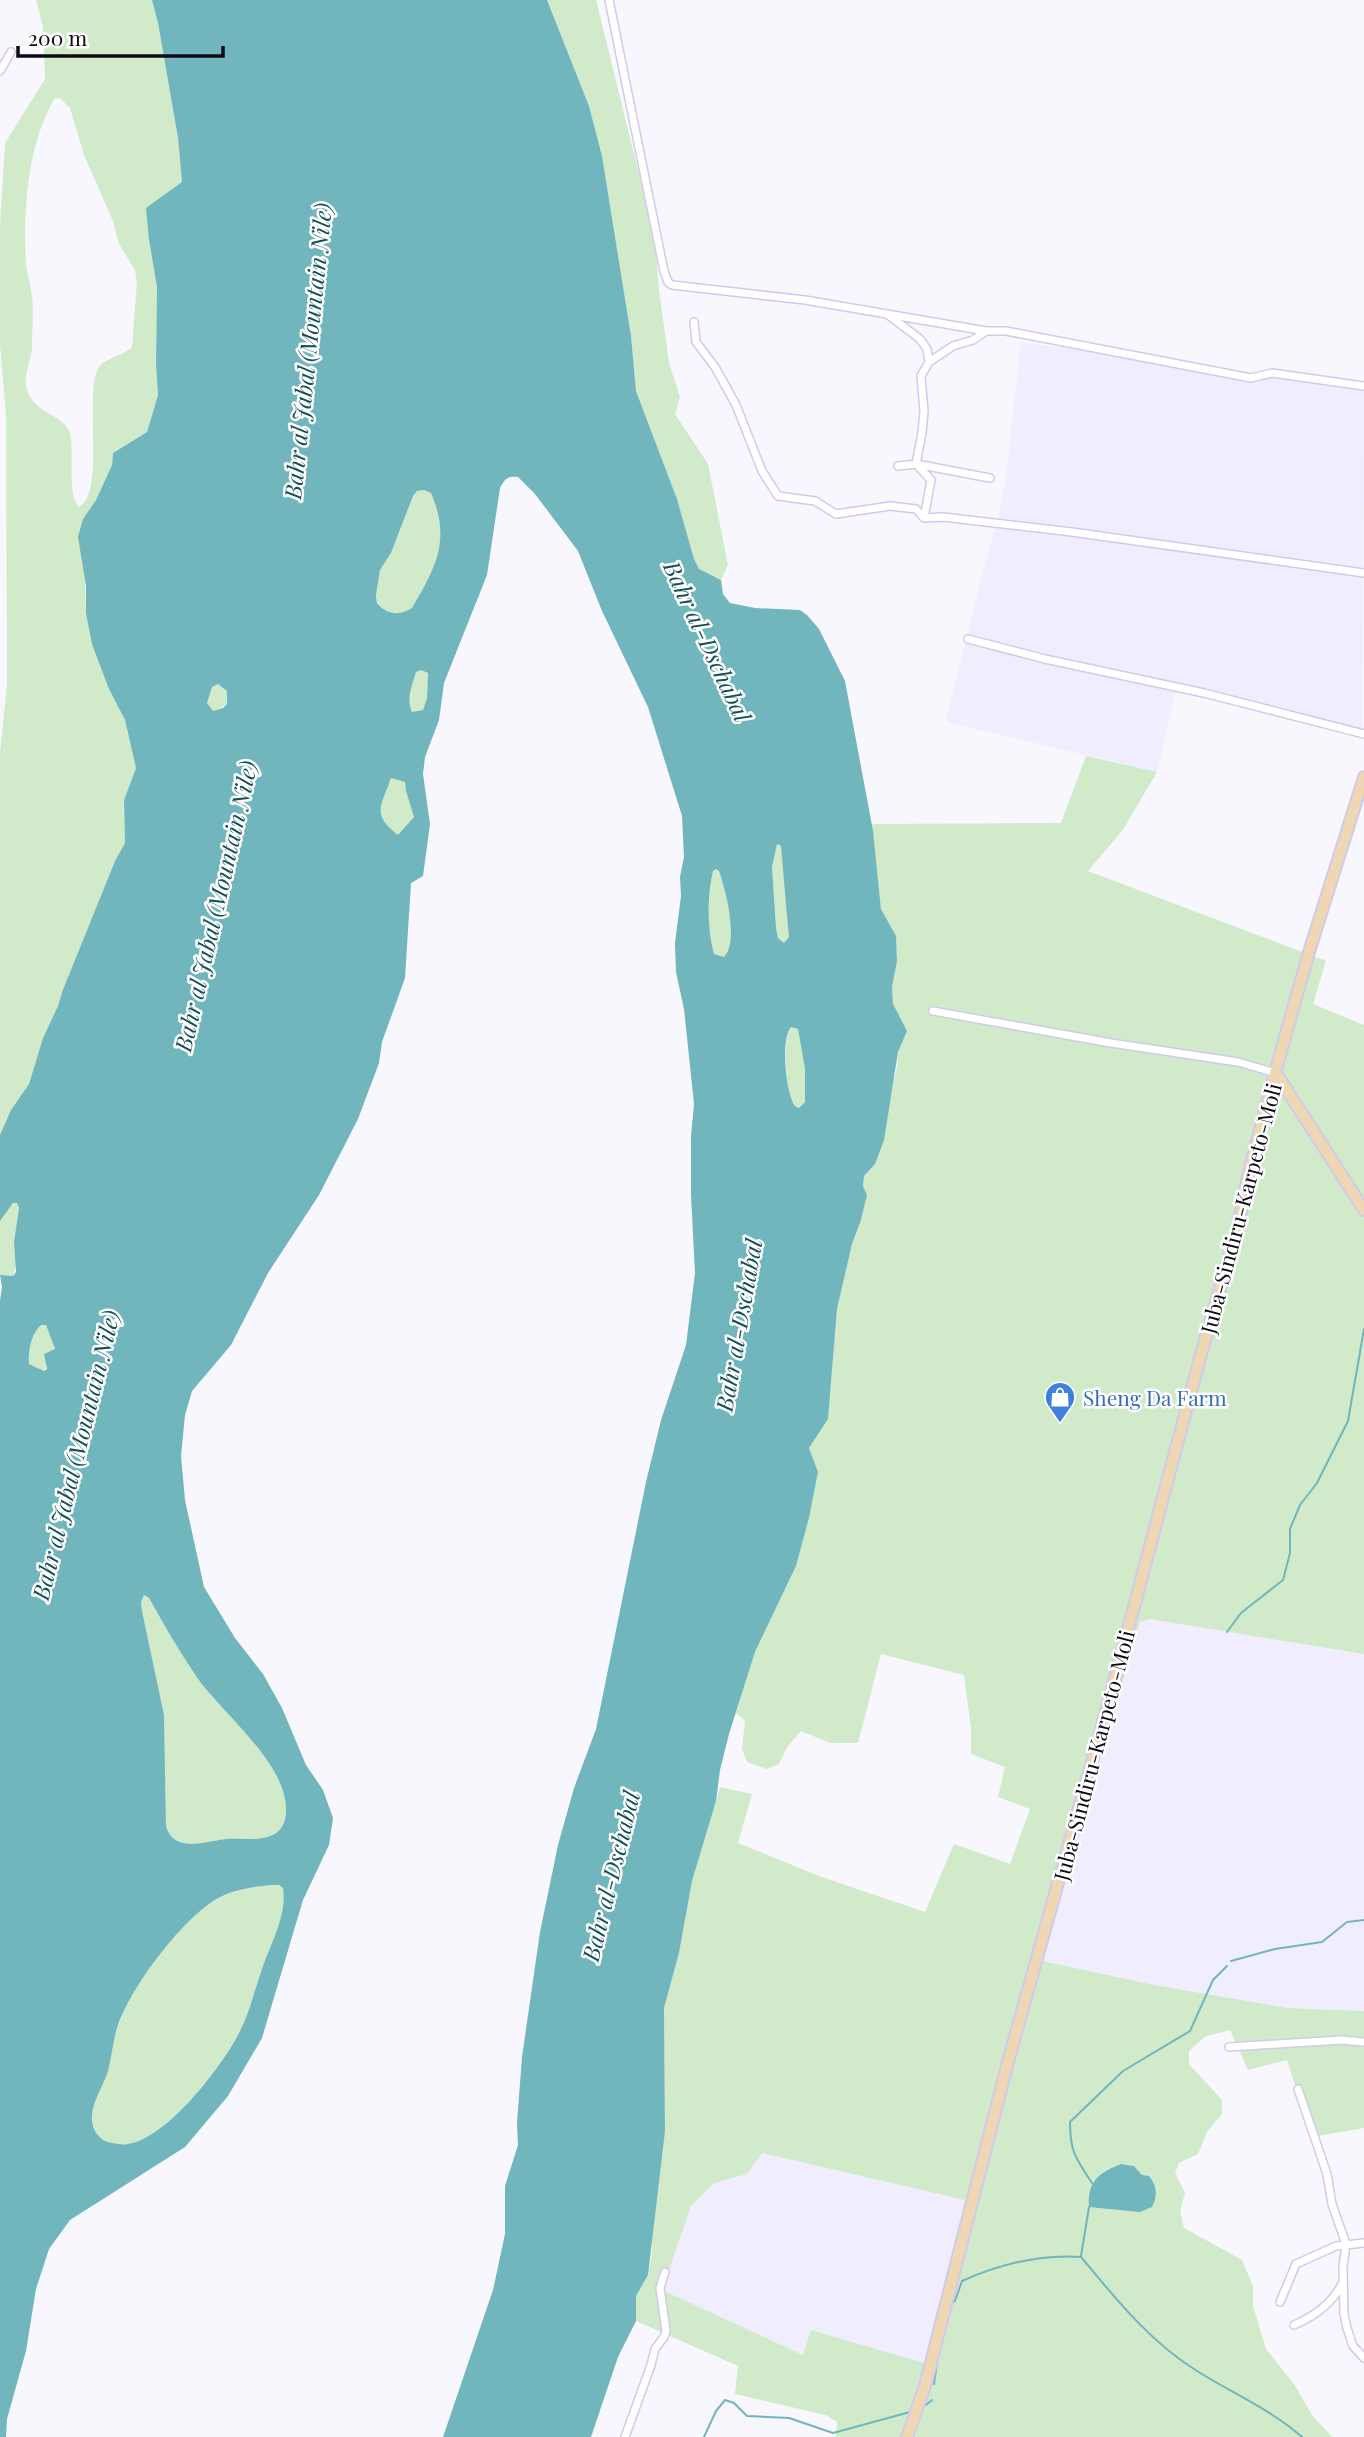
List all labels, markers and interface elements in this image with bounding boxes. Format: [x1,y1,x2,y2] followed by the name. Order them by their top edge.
[18,14,222,58] scale bar
[28,23,87,51] text: 200 m
[276,201,338,502] water label: Bahr al Jabal (Mountain Nile)
[657,555,760,728] water label: Bahr al-Dschabal
[166,758,264,1055] water label: Bahr al Jabal (Mountain Nile)
[1193,1080,1287,1337] street label: Juba-Sindiru-Karpeto-Moli
[707,1235,769,1414] water label: Bahr al-Dschabal
[24,1307,126,1604] water label: Bahr al Jabal (Mountain Nile)
[1043,1380,1077,1424] shop icon: Sheng Da Farm
[1083,1383,1227,1411] place label: Sheng Da Farm
[1046,1627,1140,1884] street label: Juba-Sindiru-Karpeto-Moli
[574,1786,647,1965] water label: Bahr al-Dschabal

